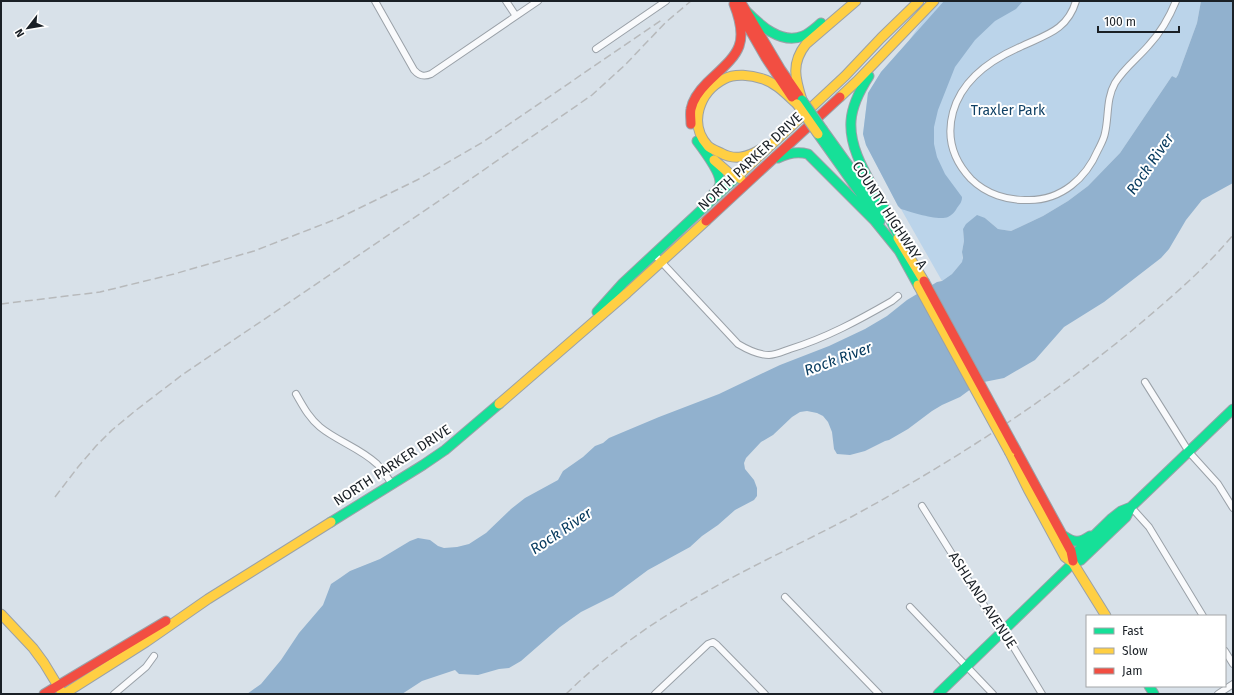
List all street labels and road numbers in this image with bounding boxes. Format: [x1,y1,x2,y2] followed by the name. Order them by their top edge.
[695,109,806,214] street label: NORTH PARKER DRIVE
[848,158,931,272] street label: COUNTY HIGHWAY A
[330,421,454,510] street label: NORTH PARKER DRIVE
[945,549,1020,652] street label: ASHLAND AVENUE

